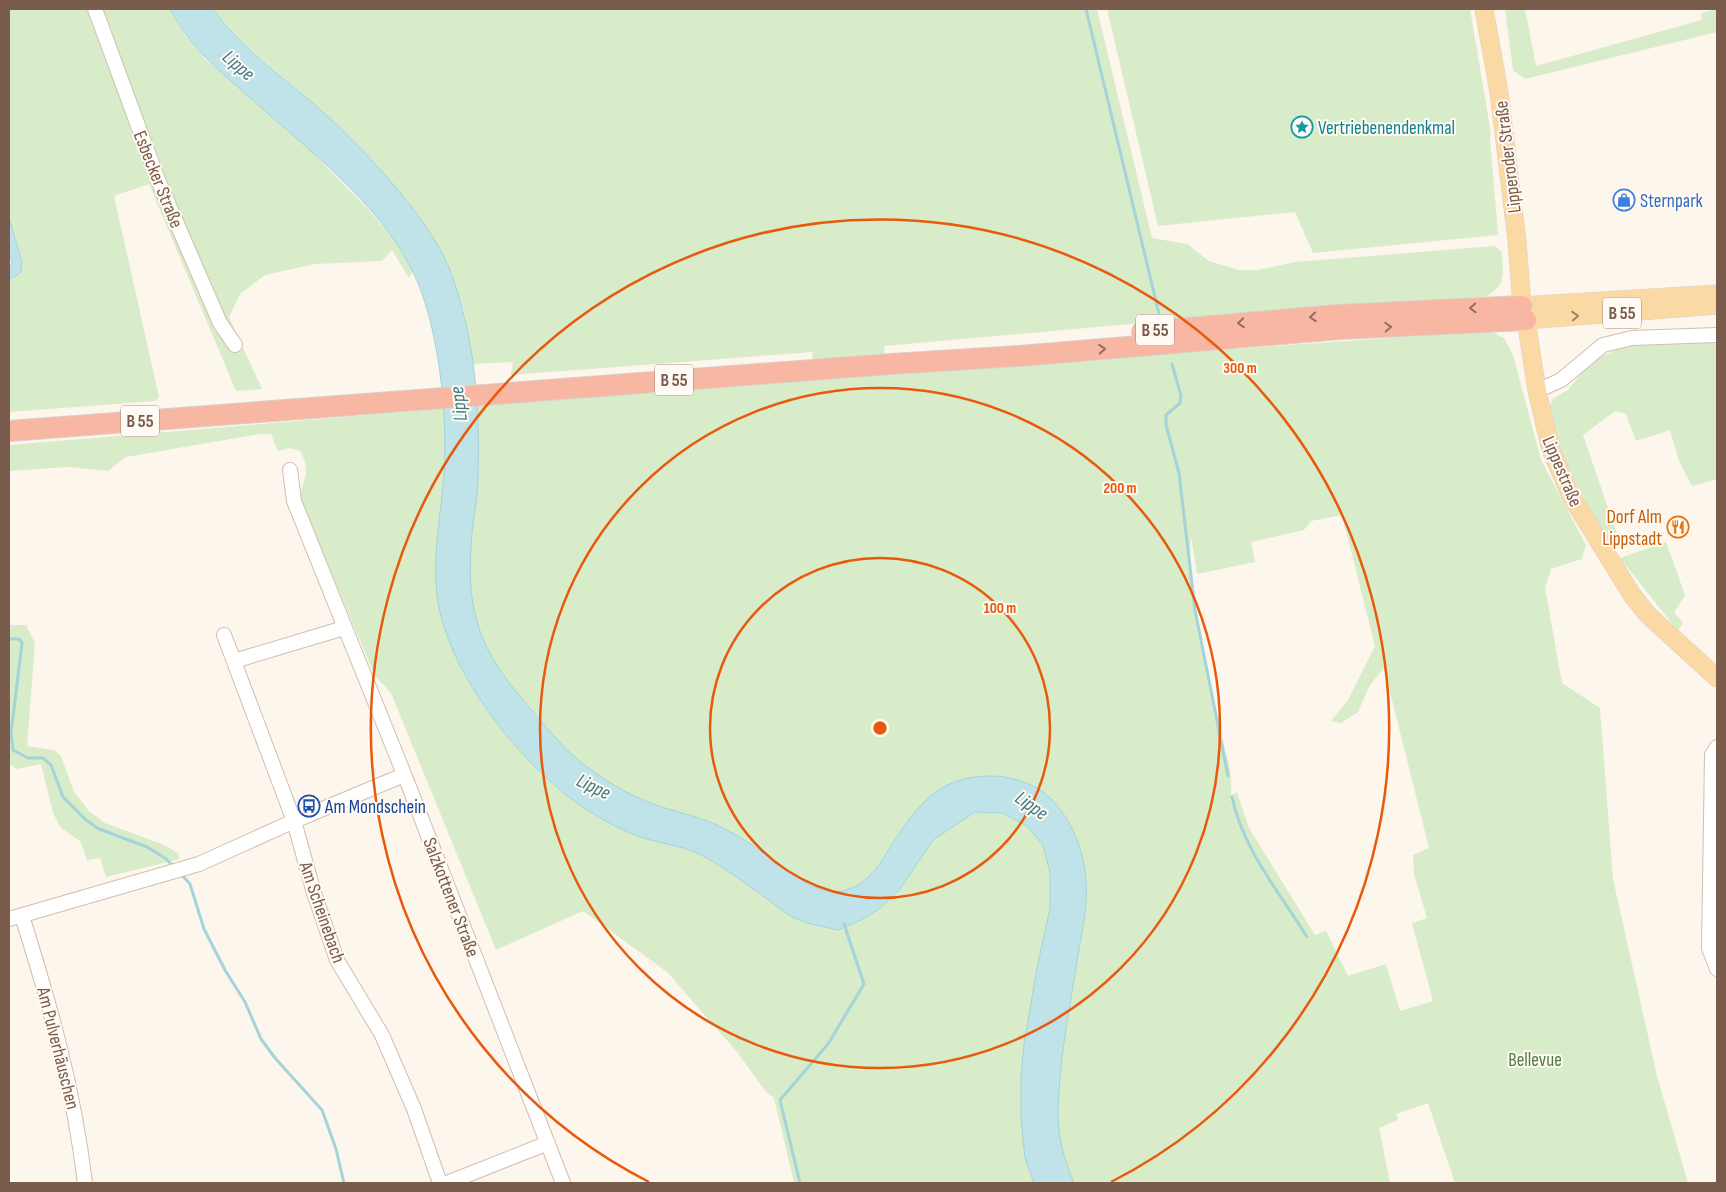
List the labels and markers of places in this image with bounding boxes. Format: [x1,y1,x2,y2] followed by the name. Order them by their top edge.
[1290,115,1314,139] place icon: Vertriebenendenkmal
[1318,117,1455,140] place label: Vertriebenendenkmal
[1612,188,1636,212] shop icon: Sternpark
[1640,190,1704,213] place label: Sternpark
[1602,506,1662,551] place label: Dorf Alm Lippstadt
[1666,515,1690,539] restaurant icon: Dorf Alm Lippstadt
[871,719,889,737] centre of rings
[297,794,321,818] bus stop icon: Am Mondschein
[324,796,426,819] place label: Am Mondschein

